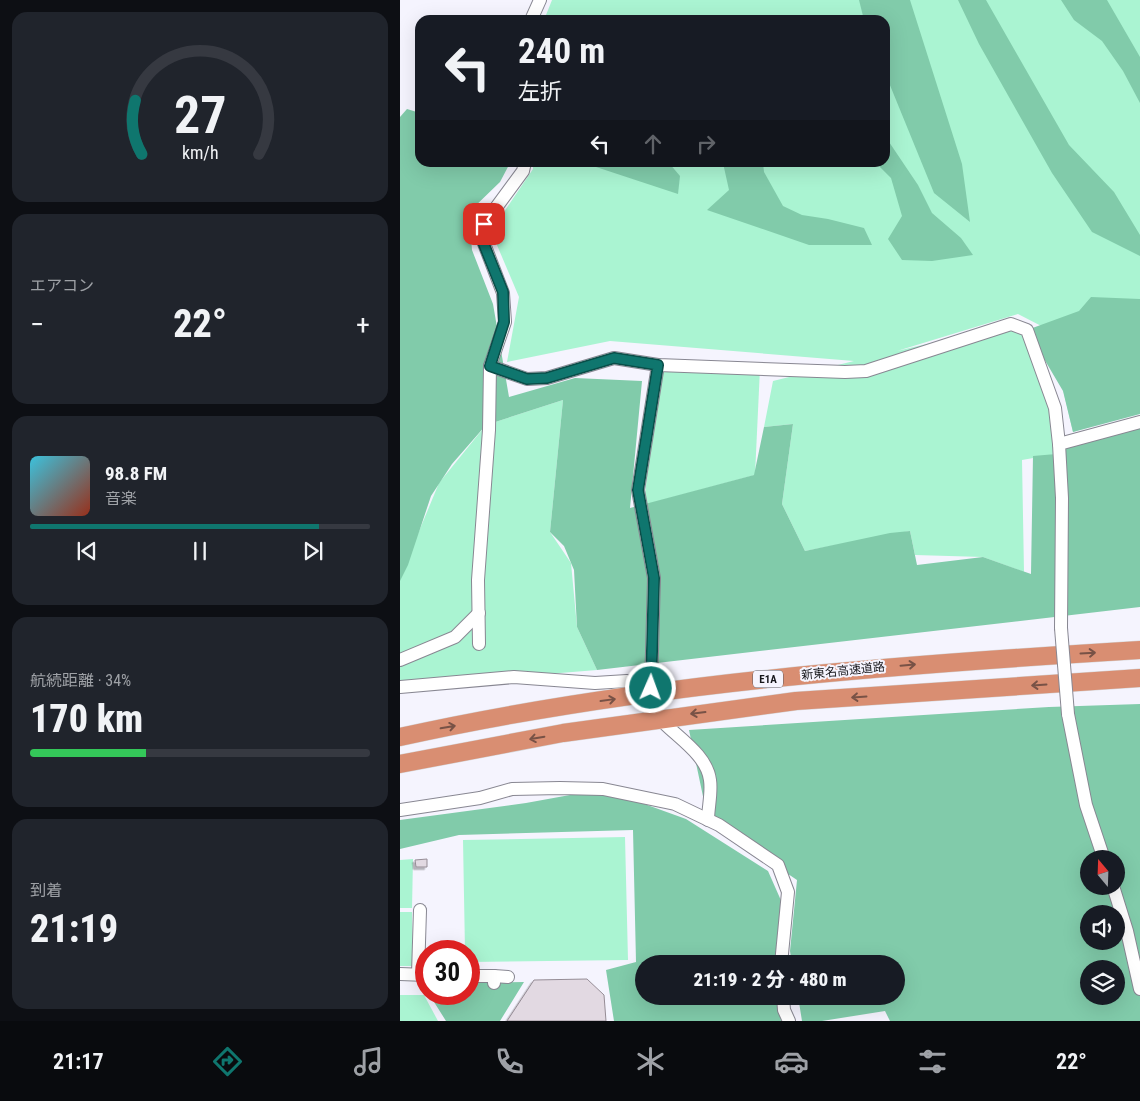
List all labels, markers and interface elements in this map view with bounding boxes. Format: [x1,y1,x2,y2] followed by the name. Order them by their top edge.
[518,31,605,72] text: 240 m
[435,35,500,100] icon: left
[518,79,562,104] text: 左折
[174,85,226,146] text: 27
[586,130,614,158] icon: left
[639,130,667,158] icon: ahead
[692,130,720,158] icon: right
[182,142,218,163] text: km/h
[463,203,505,245] pin
[470,210,498,238] icon: arrive
[30,276,94,295] text: エアコン
[173,302,227,346] text: 22°
[30,308,44,341] text: −
[356,308,370,341] text: +
[105,462,167,485] text: 98.8 FM
[105,489,137,508] text: 音楽
[73,537,101,565] icon: previous
[186,537,214,565] icon: pause
[299,537,327,565] icon: next
[1080,649,1096,658] one-way arrow
[800,660,886,682] street label: 新東名高速道路
[900,660,916,669] one-way arrow
[624,661,676,713] position arrow
[30,671,131,690] text: 航続距離 · 34%
[753,671,783,688] road number: E1A
[1031,680,1047,689] one-way arrow
[852,692,868,701] one-way arrow
[600,695,616,705] one-way arrow
[30,697,143,741] text: 170 km
[690,708,706,718] one-way arrow
[439,722,455,732] one-way arrow
[530,734,546,743] one-way arrow
[1080,850,1125,895] north arrow
[1080,850,1125,1005] map controls
[30,881,62,900] text: 到着
[1080,905,1125,950] button: sound
[30,907,118,951] text: 21:19
[415,940,480,1005] speed limit sign: 30
[1080,960,1125,1005] button: layers
[693,968,847,991] text: 21:19 · 2 分 · 480 m
[210,1044,245,1079] icon: directions
[351,1044,386,1079] icon: music
[492,1044,527,1079] icon: phone
[633,1044,668,1079] icon: climate
[774,1044,809,1079] icon: car
[915,1044,950,1079] icon: filters
[53,1049,104,1074] text: 21:17
[1056,1049,1087,1074] text: 22°

